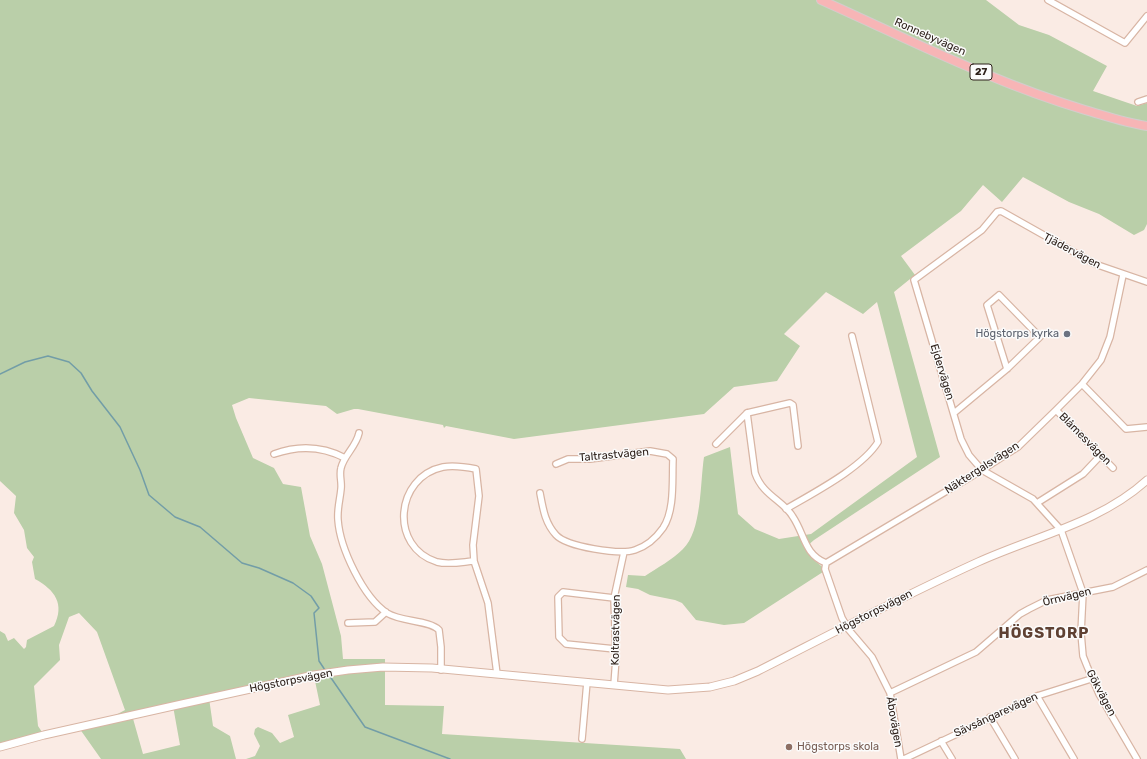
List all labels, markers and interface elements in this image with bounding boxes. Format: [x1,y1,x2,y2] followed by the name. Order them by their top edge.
[892,15,968,59] street label: Ronnebyvägen
[970,64,992,80] road number: 27
[1041,230,1103,272] street label: Tjädervägen
[975,327,1059,341] place label: Högstorps kyrka
[1062,329,1072,339] marker: Högstorps kyrka
[927,342,957,402] street label: Ejdervägen
[1056,410,1114,468] street label: Blåmesvägen
[942,439,1022,497] street label: Näktergalsvägen
[579,445,649,465] street label: Taltrastvägen
[1041,585,1093,609] street label: Örnvägen
[833,587,915,637] street label: Högstorpsvägen
[609,594,623,666] street label: Koltrastvägen
[999,625,1089,643] district label: HÖGSTORP
[248,666,334,696] street label: Högstorpsvägen
[1083,667,1119,719] street label: Gökvägen
[952,690,1040,740] street label: Sävsångarevägen
[883,696,905,748] street label: Åbovägen
[797,740,879,754] place label: Högstorps skola
[784,742,794,752] marker: Högstorps skola

